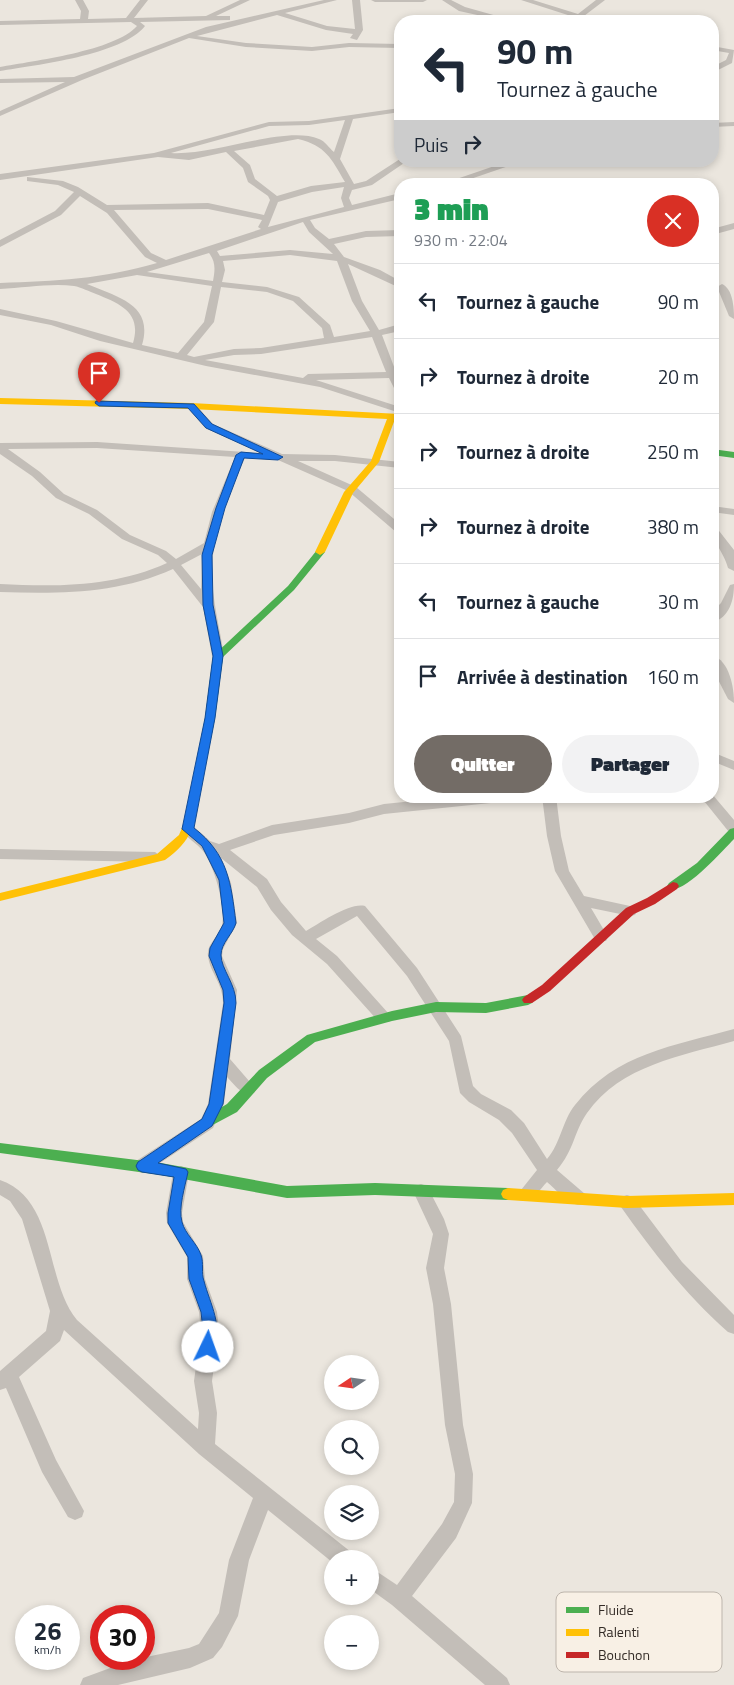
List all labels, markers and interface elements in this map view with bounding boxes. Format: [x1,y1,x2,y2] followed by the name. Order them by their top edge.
[497,24,573,78] text: 90 m
[414,35,479,100] icon: left
[497,72,658,106] text: Tournez à gauche
[414,130,448,159] text: Puis
[458,130,486,158] icon: right
[414,186,489,232] text: 3 min
[647,195,699,247] button: close
[414,228,508,252] text: 930 m · 22:04
[414,287,442,315] icon: left
[457,287,599,316] text: Tournez à gauche
[658,287,699,316] text: 90 m
[78,352,120,403] pin
[85,359,113,387] icon: arrive
[414,362,442,390] icon: right
[457,362,589,391] text: Tournez à droite
[658,362,699,391] text: 20 m
[414,437,442,465] icon: right
[457,437,589,466] text: Tournez à droite
[647,437,699,466] text: 250 m
[414,512,442,540] icon: right
[457,512,589,541] text: Tournez à droite
[647,512,699,541] text: 380 m
[414,587,442,615] icon: left
[457,587,599,616] text: Tournez à gauche
[658,587,699,616] text: 30 m
[414,662,442,690] icon: arrive
[457,662,628,691] text: Arrivée à destination
[647,662,699,691] text: 160 m
[414,735,552,793] button: Quitter
[562,735,699,793] button: Partager
[181,1320,233,1372] position arrow
[324,1355,379,1410] north arrow
[324,1355,379,1670] map controls
[324,1420,379,1475] button: search
[324,1485,379,1540] button: layers
[324,1550,379,1605] button: +
[556,1592,722,1672] legend
[598,1599,634,1620] text: Fluide
[90,1605,155,1670] speed limit sign: 30
[33,1612,62,1650] text: 26
[324,1615,379,1670] button: −
[598,1621,639,1642] text: Ralenti
[34,1640,61,1659] text: km/h
[598,1644,650,1665] text: Bouchon

